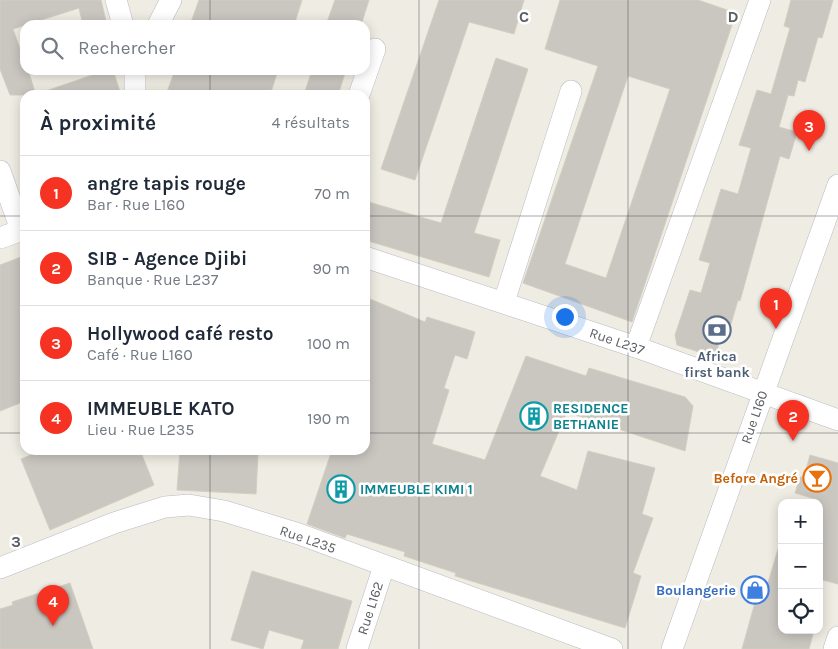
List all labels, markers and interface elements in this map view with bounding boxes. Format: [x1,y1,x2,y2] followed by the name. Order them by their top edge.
[519,7,529,26] text: C
[728,7,739,26] text: D
[20,20,370,75] search box
[38,34,66,62] icon: search
[78,37,175,59] text: Rechercher
[793,110,825,151] pin: 3
[40,111,156,135] text: À proximité
[271,113,350,132] text: 4 résultats
[87,173,246,195] text: angre tapis rouge
[53,184,59,203] text: 1
[314,184,350,203] text: 70 m
[87,195,185,214] text: Bar · Rue L160
[87,248,247,270] text: SIB - Agence Djibi
[51,259,61,278] text: 2
[312,259,350,278] text: 90 m
[87,270,218,289] text: Banque · Rue L237
[760,288,792,329] pin: 1
[552,304,578,330] your location
[702,315,732,345] bank icon: Africa first bank
[87,323,274,345] text: Hollywood café resto
[587,324,647,359] street label: Rue L237
[51,334,61,353] text: 3
[307,334,350,353] text: 100 m
[87,345,193,364] text: Café · Rue L160
[684,348,750,381] place label: Africa first bank
[737,388,771,446] street label: Rue L160
[87,398,234,420] text: IMMEUBLE KATO
[553,400,628,433] place label: RESIDENCE BETHANIE
[777,400,809,441] pin: 2
[519,401,549,431] building icon: RESIDENCE BETHANIE
[51,409,61,428] text: 4
[307,409,350,428] text: 190 m
[87,420,194,439] text: Lieu · Rue L235
[802,463,832,493] bar icon: Before Angré
[713,470,798,487] place label: Before Angré
[326,474,356,504] building icon: IMMEUBLE KIMI 1
[360,481,473,498] place label: IMMEUBLE KIMI 1
[778,499,823,634] map controls
[778,499,823,544] button: +
[277,522,338,557] street label: Rue L235
[11,532,21,551] text: 3
[778,544,823,589] button: −
[740,575,770,605] shop icon: Boulangerie
[354,579,387,637] street label: Rue L162
[656,582,736,599] place label: Boulangerie
[37,585,69,626] pin: 4
[778,589,823,634] button: locate

